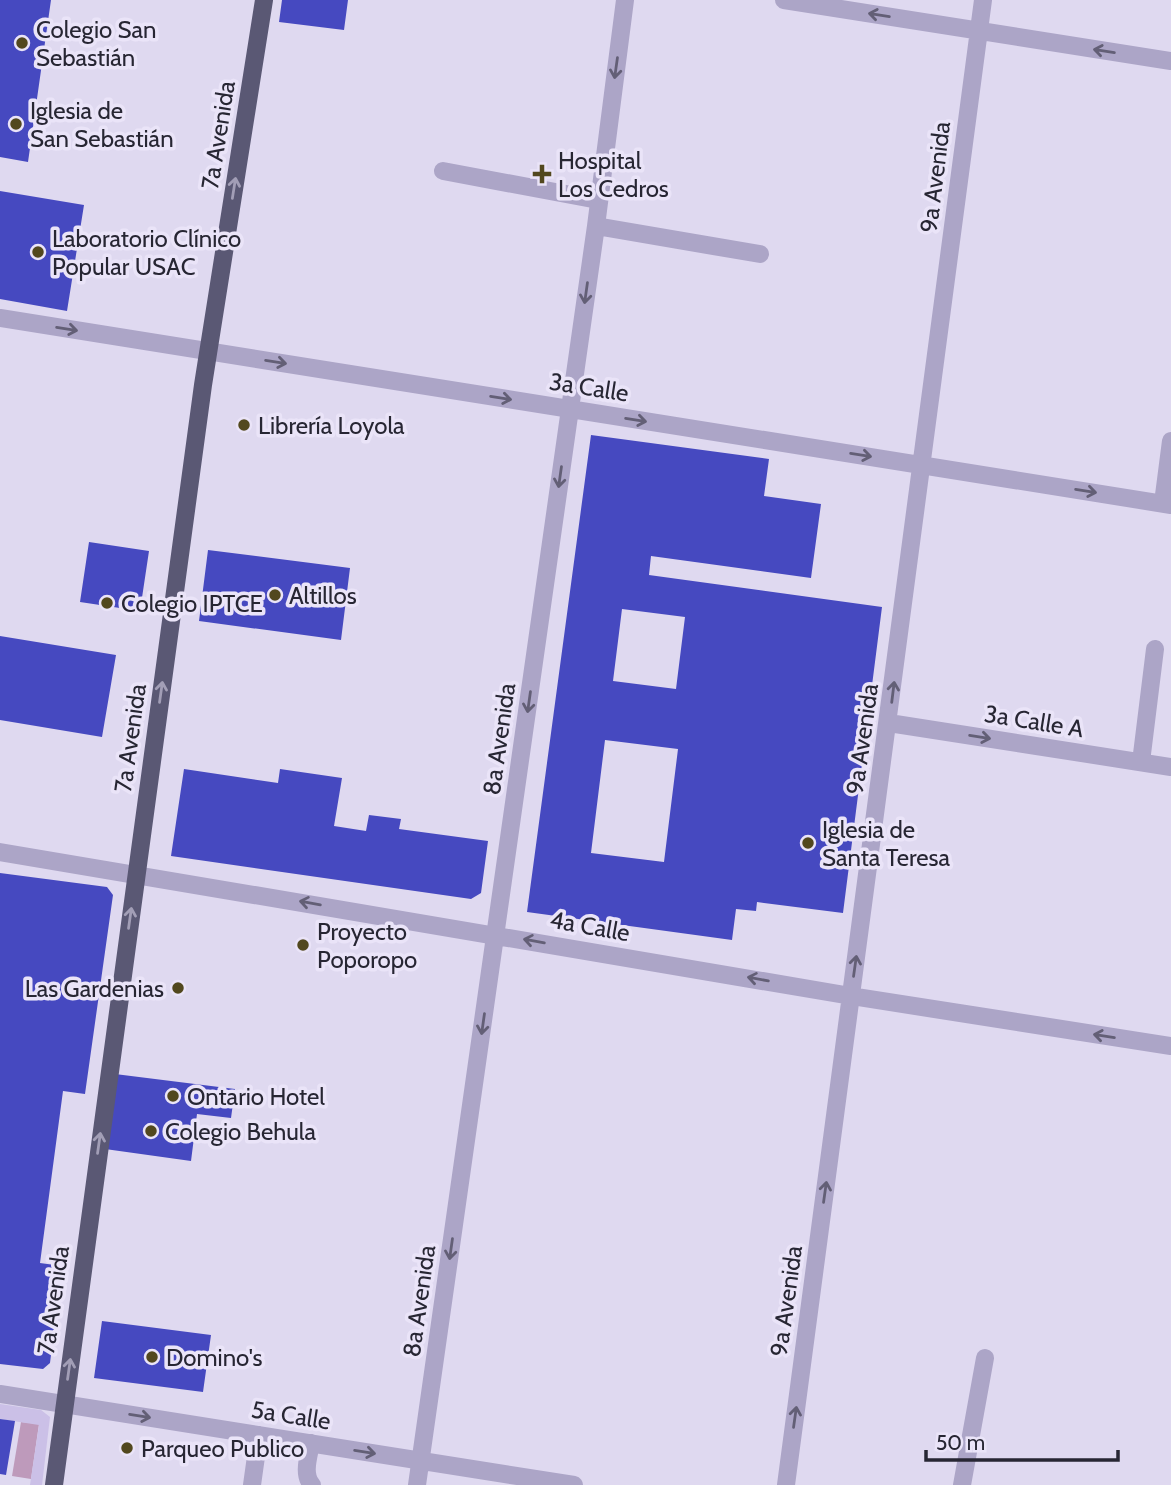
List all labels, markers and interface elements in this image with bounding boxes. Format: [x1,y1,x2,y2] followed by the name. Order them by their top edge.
[868,8,891,21] one-way arrow
[36,15,157,72] place label: Colegio San Sebastián
[14,35,30,51] marker: Colegio San Sebastián
[1093,44,1115,57] one-way arrow
[609,56,622,78] one-way arrow
[195,78,241,191] street label: 7a Avenida
[30,96,174,153] place label: Iglesia de San Sebastián
[8,116,24,132] marker: Iglesia de San Sebastián
[914,119,956,234] street label: 9a Avenida
[558,146,669,203] place label: Hospital Los Cedros
[532,164,552,184] marker: Hospital Los Cedros
[228,177,241,199] one-way arrow
[52,224,241,281] place label: Laboratorio Clínico Popular USAC
[30,244,46,260] marker: Laboratorio Clínico Popular USAC
[579,281,592,304] one-way arrow
[55,323,78,336] one-way arrow
[264,356,287,369] one-way arrow
[547,366,631,408] street label: 3a Calle
[489,392,511,405] one-way arrow
[258,411,405,440] place label: Librería Loyola
[624,414,647,427] one-way arrow
[236,417,252,433] marker: Librería Loyola
[849,449,872,462] one-way arrow
[553,465,566,487] one-way arrow
[1074,485,1097,498] one-way arrow
[289,581,357,610] place label: Altillos
[267,587,283,603] marker: Altillos
[121,589,263,618] place label: Colegio IPTCE
[99,595,115,611] marker: Colegio IPTCE
[108,681,152,794] street label: 7a Avenida
[477,681,521,797] street label: 8a Avenida
[840,681,884,796] street label: 9a Avenida
[886,681,899,704] one-way arrow
[155,682,168,704] one-way arrow
[522,690,535,713] one-way arrow
[982,699,1086,743] street label: 3a Calle A
[968,731,991,744] one-way arrow
[822,815,950,872] place label: Iglesia de Santa Teresa
[800,835,816,851] marker: Iglesia de Santa Teresa
[299,896,321,909] one-way arrow
[548,905,632,947] street label: 4a Calle
[124,907,137,930] one-way arrow
[317,917,417,974] place label: Proyecto Poporopo
[523,934,546,947] one-way arrow
[295,937,311,953] marker: Proyecto Poporopo
[849,955,862,978] one-way arrow
[747,972,770,985] one-way arrow
[25,974,164,1003] place label: Las Gardenias
[170,980,186,996] marker: Las Gardenias
[477,1012,490,1035] one-way arrow
[1093,1029,1116,1042] one-way arrow
[187,1082,325,1111] place label: Ontario Hotel
[165,1088,181,1104] marker: Ontario Hotel
[165,1117,316,1146] place label: Colegio Behula
[143,1123,159,1139] marker: Colegio Behula
[93,1132,106,1155] one-way arrow
[819,1181,832,1204] one-way arrow
[444,1238,457,1260] one-way arrow
[31,1243,75,1356] street label: 7a Avenida
[397,1243,441,1359] street label: 8a Avenida
[764,1243,808,1358] street label: 9a Avenida
[166,1343,263,1372] place label: Domino's
[144,1349,160,1365] marker: Domino's
[62,1358,75,1380] one-way arrow
[249,1394,333,1436] street label: 5a Calle
[789,1406,802,1429] one-way arrow
[128,1410,151,1423] one-way arrow
[926,1418,1118,1462] scale bar
[936,1430,985,1455] text: 50 m
[141,1434,304,1463] place label: Parqueo Publico
[119,1440,135,1456] marker: Parqueo Publico
[353,1446,376,1459] one-way arrow

